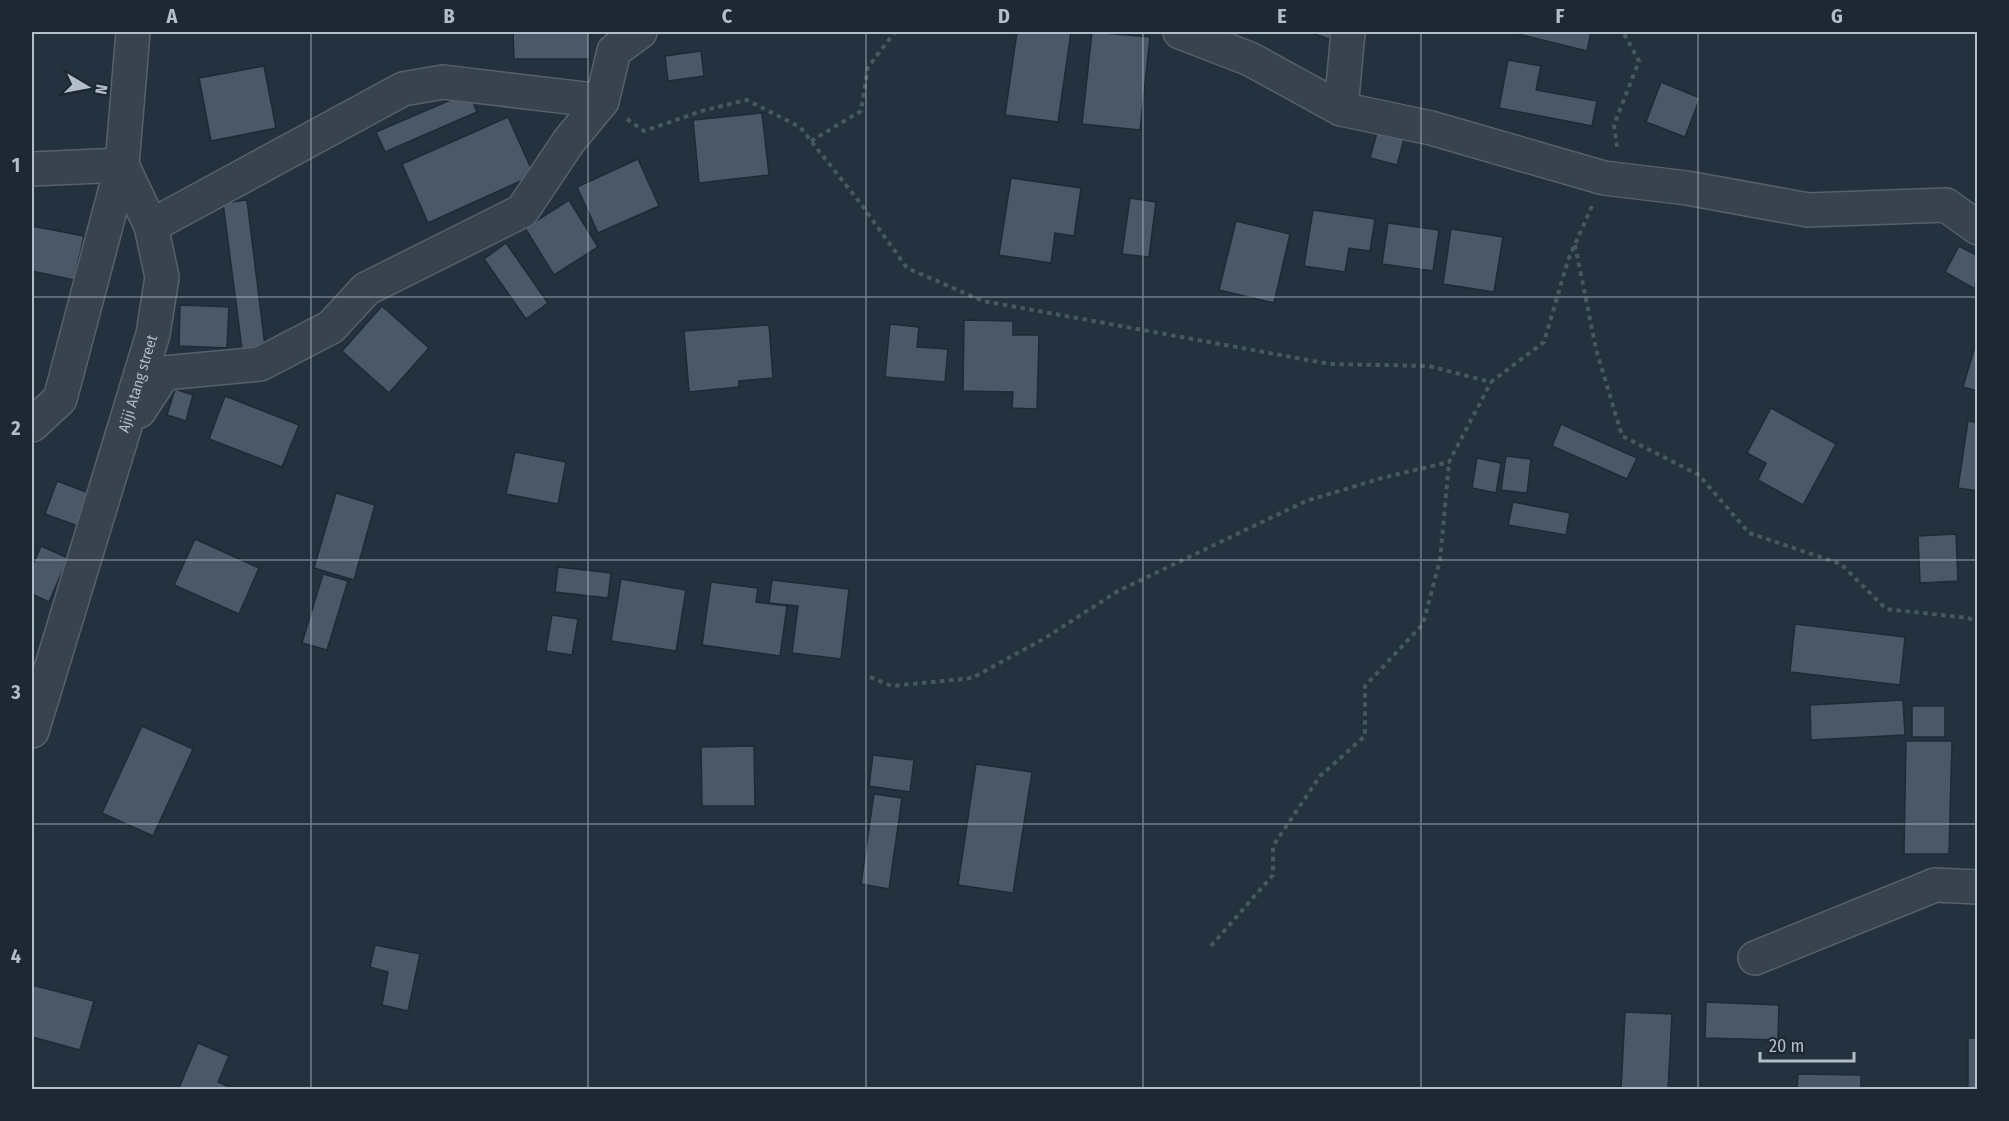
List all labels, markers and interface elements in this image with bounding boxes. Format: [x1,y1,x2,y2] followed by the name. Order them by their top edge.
[166,4,179,28] text: A
[443,4,455,28] text: B
[722,4,733,28] text: C
[998,4,1010,28] text: D
[1277,4,1287,28] text: E
[1556,4,1565,28] text: F
[1831,4,1843,28] text: G
[57,57,117,117] north arrow
[91,83,111,96] text: N
[12,153,20,177] text: 1
[114,333,161,435] street label: Ajiji Atang street
[10,416,21,440] text: 2
[10,680,21,704] text: 3
[11,944,21,968] text: 4
[1760,1025,1854,1063] scale bar
[1769,1035,1804,1057] text: 20 m

